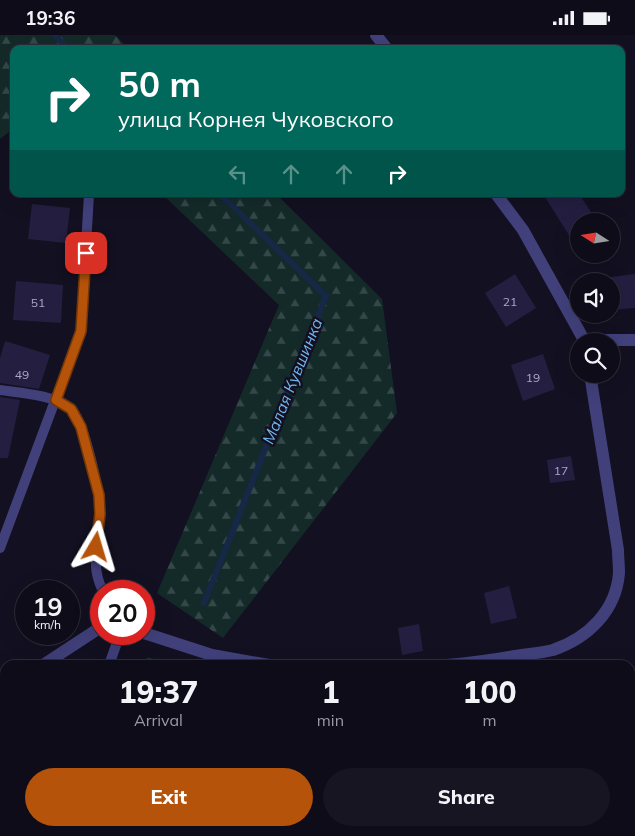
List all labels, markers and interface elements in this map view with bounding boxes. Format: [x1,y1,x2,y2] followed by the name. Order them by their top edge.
[25,6,75,30] text: 19:36
[118,62,201,106] text: 50 m
[35,65,100,130] icon: right
[118,105,394,133] text: улица Корнея Чуковского
[224,160,252,188] icon: left
[277,160,305,188] icon: ahead
[330,160,358,188] icon: ahead
[383,160,411,188] icon: right
[570,213,620,263] north arrow
[570,213,620,383] map controls
[65,232,107,274] pin
[72,239,100,267] icon: arrive
[570,273,620,323] button: sound
[503,294,517,309] house number: 21
[31,295,45,310] house number: 51
[258,315,326,447] water label: Малая Кувшинка
[570,333,620,383] button: search
[15,367,29,382] house number: 49
[526,370,540,385] house number: 19
[554,463,568,478] house number: 17
[69,520,121,572] position arrow
[90,580,155,645] speed limit sign: 20
[32,591,63,622] text: 19
[34,617,61,632] text: km/h
[118,673,198,711] text: 19:37
[321,673,339,711] text: 1
[463,673,517,711] text: 100
[134,710,183,730] text: Arrival
[317,710,344,730] text: min
[482,710,497,730] text: m
[25,768,313,826] button: Exit
[323,768,610,826] button: Share

